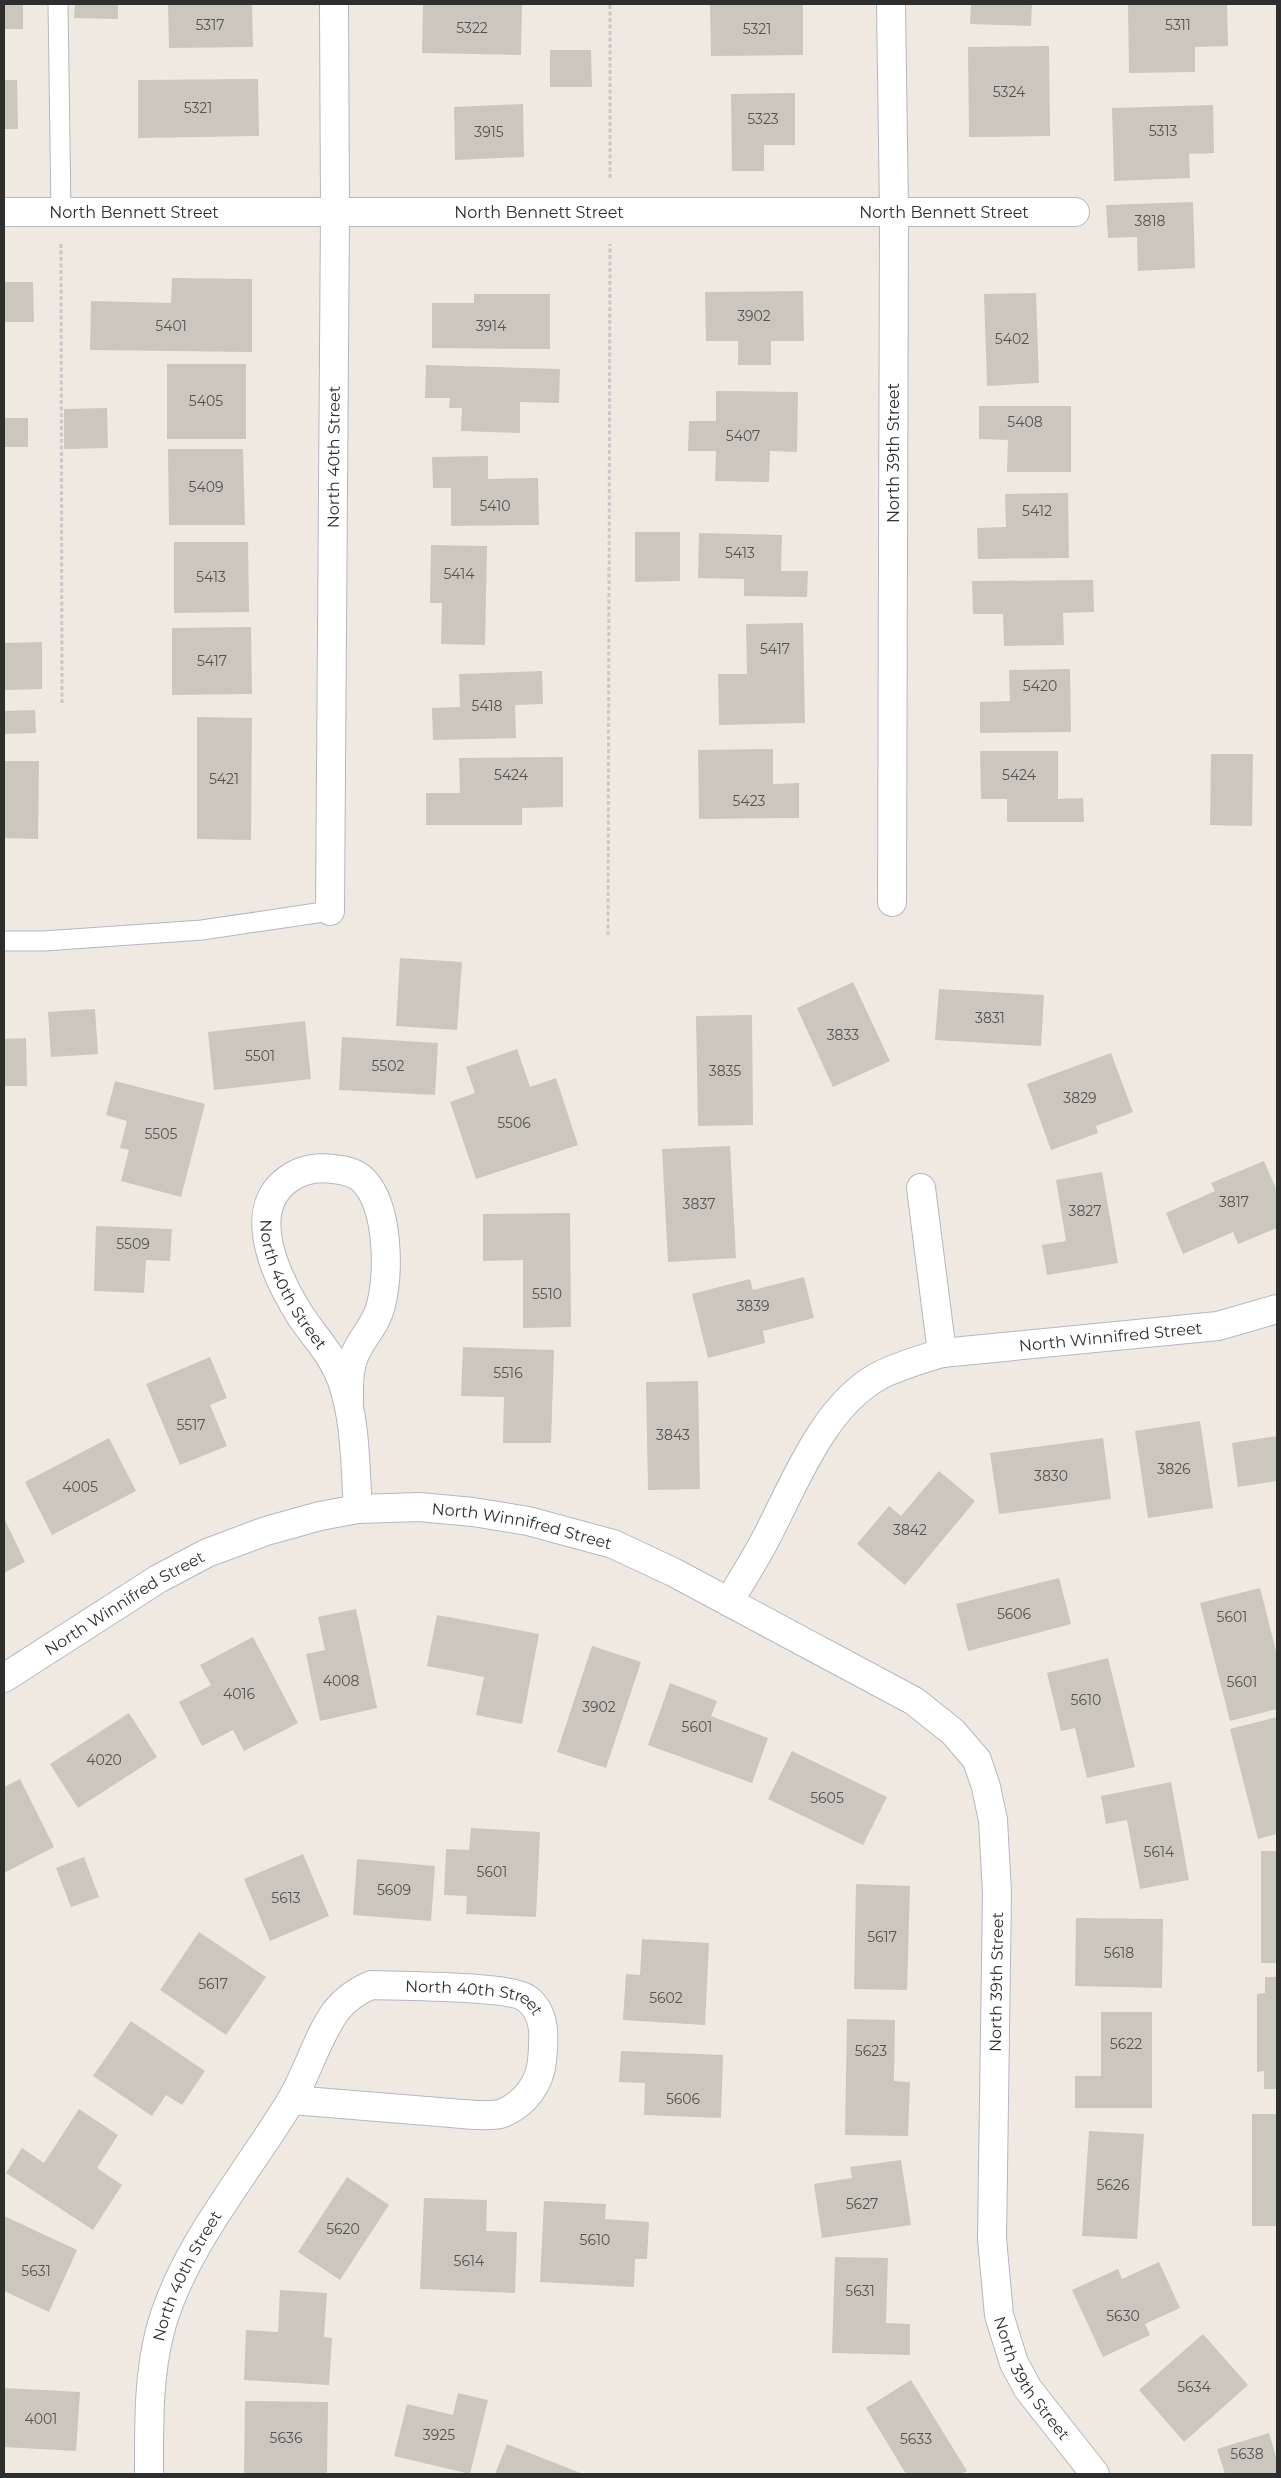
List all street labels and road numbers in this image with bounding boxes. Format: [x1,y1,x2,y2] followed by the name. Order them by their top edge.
[49,203,219,222] street label: North Bennett Street
[454,203,624,222] street label: North Bennett Street
[859,203,1029,222] street label: North Bennett Street
[884,382,903,523] street label: North 39th Street
[324,385,344,528] street label: North 40th Street
[256,1219,331,1354] street label: North 40th Street
[1018,1319,1203,1355] street label: North Winnifred Street
[431,1499,615,1553] street label: North Winnifred Street
[41,1547,208,1659] street label: North Winnifred Street
[986,1911,1007,2052] street label: North 39th Street
[405,1977,547,2019] street label: North 40th Street
[149,2207,226,2343] street label: North 40th Street
[990,2314,1074,2444] street label: North 39th Street

